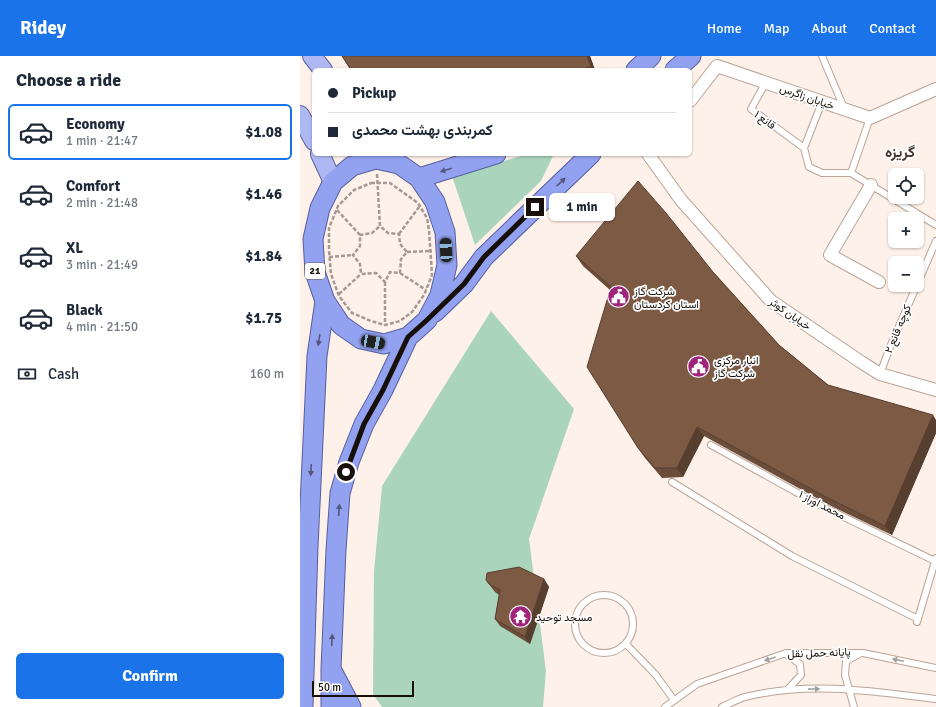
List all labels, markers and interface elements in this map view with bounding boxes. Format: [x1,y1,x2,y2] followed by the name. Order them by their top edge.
[20,16,66,40] text: Ridey
[707,20,742,37] text: Home
[764,20,789,37] text: Map
[811,20,847,37] text: About
[869,20,916,37] text: Contact
[16,69,121,91] text: Choose a ride
[778,82,836,112] street label: خیابان زاگرس
[352,84,396,102] text: Pickup
[751,108,778,133] street label: قانع ۱
[18,114,54,150] icon: car
[66,115,125,133] text: Economy
[352,121,493,139] text: کمربندی بهشت محمدی
[245,123,282,141] text: $1.08
[66,133,138,149] text: 1 min · 21:47
[885,143,915,161] district label: گریزه
[439,167,451,173] one-way arrow
[888,168,924,292] map controls
[888,168,924,204] button: locate
[18,176,54,212] icon: car
[66,177,120,195] text: Comfort
[556,177,566,187] one-way arrow
[245,185,282,203] text: $1.46
[549,193,615,221] callout: 1 min
[66,195,138,211] text: 2 min · 21:48
[526,198,544,216] route end
[566,199,598,215] text: 1 min
[888,212,924,248] button: +
[18,238,54,274] icon: car
[439,238,453,262] car
[66,239,83,257] text: XL
[245,247,282,265] text: $1.84
[888,256,924,292] button: −
[66,257,138,273] text: 3 min · 21:49
[305,263,325,279] road number: 21
[605,284,631,310] public building icon: شرکت گاز استان کردستان
[633,285,699,311] place label: شرکت گاز استان کردستان
[766,294,813,333] street label: خیابان کوثر
[18,300,54,336] icon: car
[66,301,103,319] text: Black
[882,303,915,355] street label: کوچه قانع ۲
[245,309,282,327] text: $1.75
[66,319,138,335] text: 4 min · 21:50
[316,334,322,346] one-way arrow
[360,334,386,350] car
[685,353,711,379] public building icon: انبار مرکزی شرکت گاز
[713,354,759,380] place label: انبار مرکزی شرکت گاز
[16,363,38,385] icon: cash
[48,365,79,383] text: Cash
[250,366,284,382] text: 160 m
[337,463,355,481] route start
[308,464,314,477] one-way arrow
[797,488,847,522] street label: محمد اوراز ۱
[335,504,342,516] one-way arrow
[507,604,533,630] temple icon: مسجد توحید
[536,611,593,624] place label: مسجد توحید
[329,634,336,646] one-way arrow
[787,645,851,662] street label: پایانه حمل نقل
[16,653,284,699] button: Confirm
[763,656,775,662] one-way arrow
[892,657,904,663] one-way arrow
[312,679,414,698] scale bar
[318,681,341,694] text: 50 m
[808,686,821,692] one-way arrow

